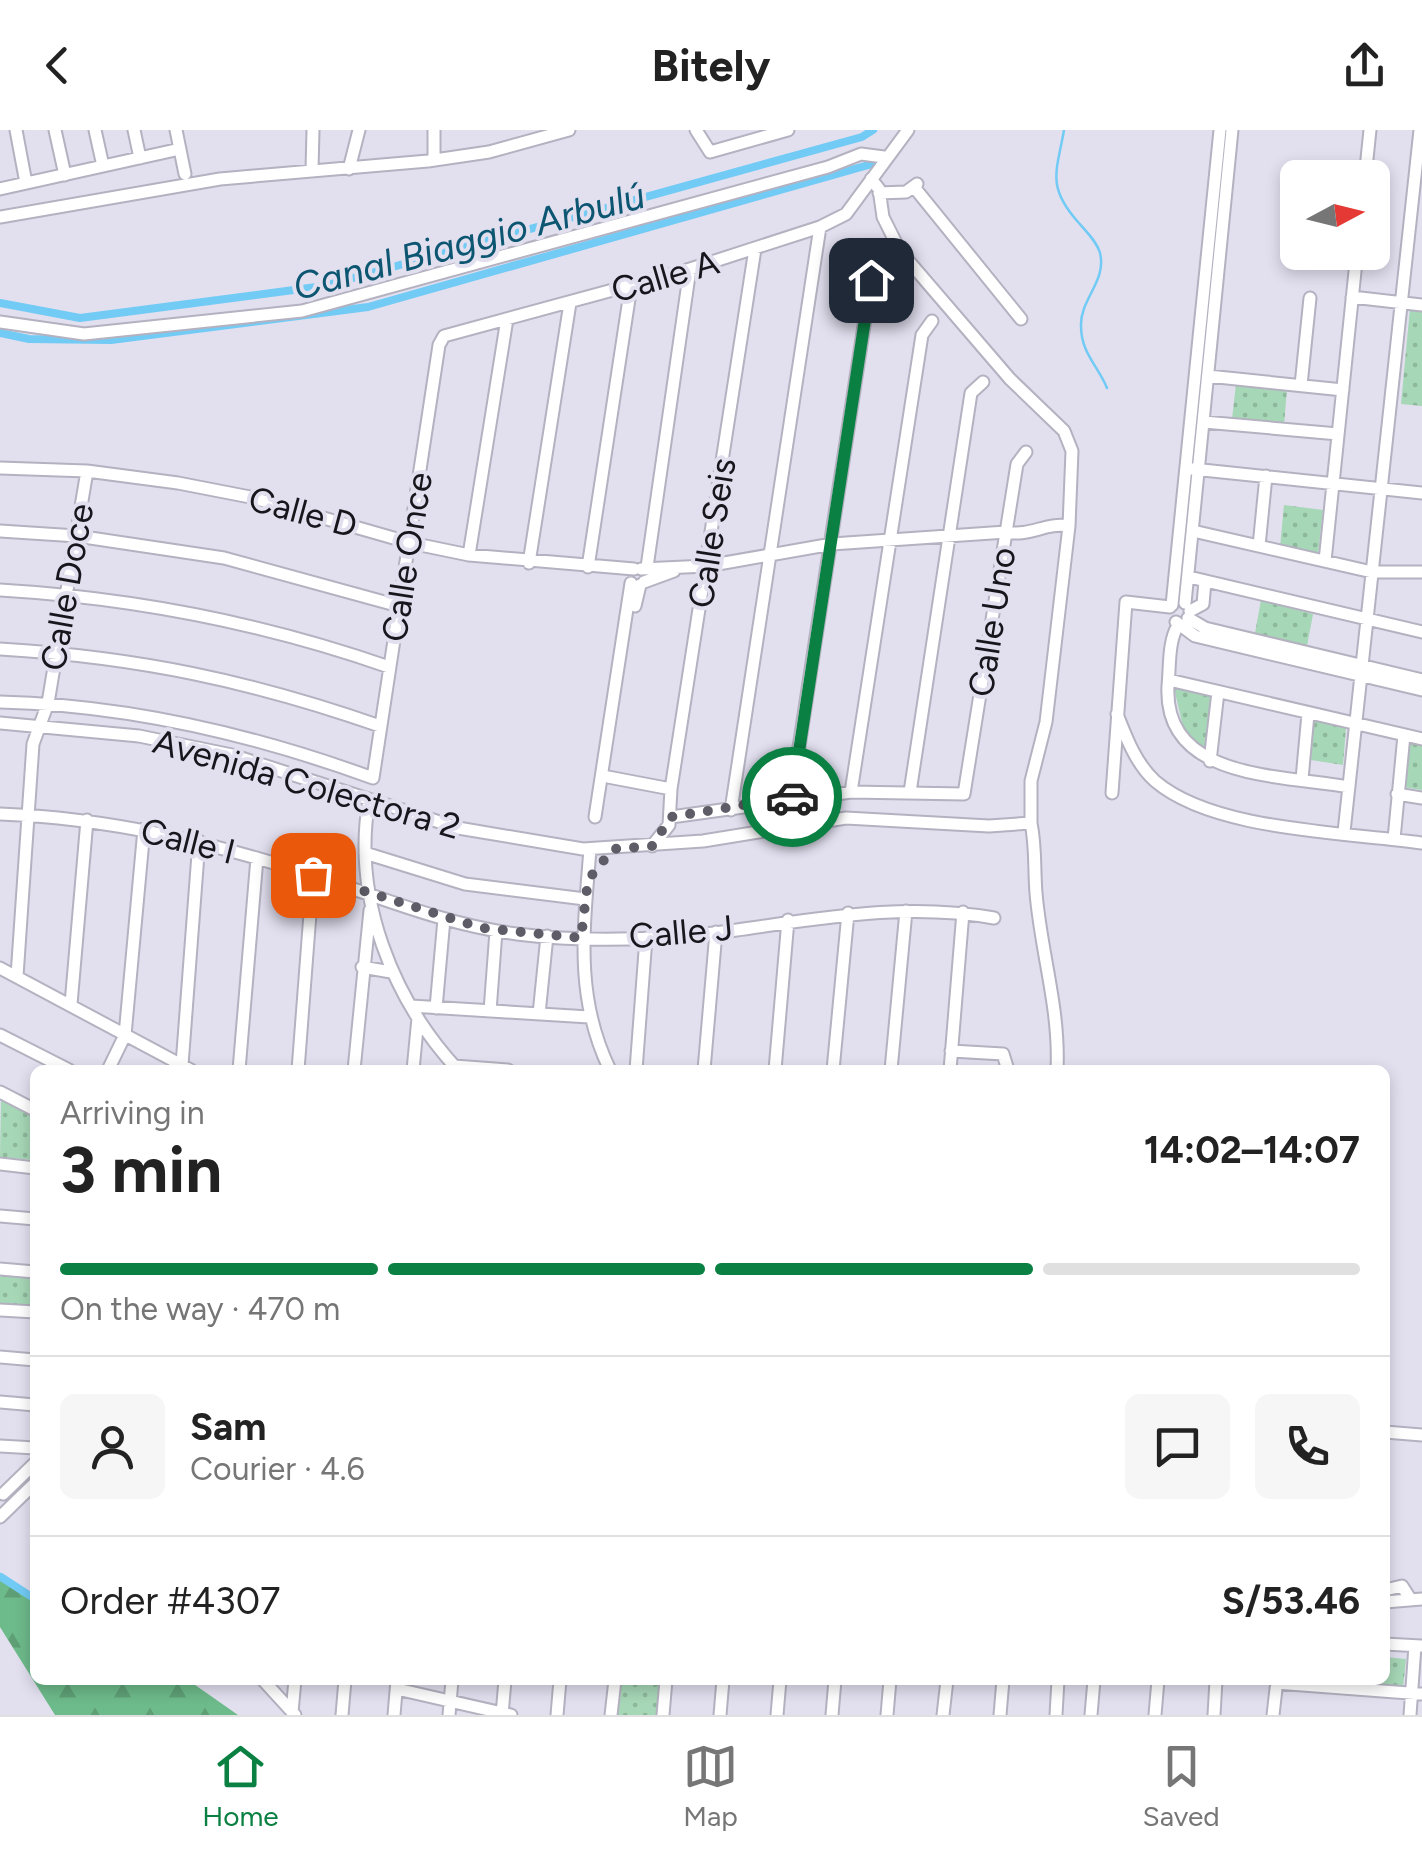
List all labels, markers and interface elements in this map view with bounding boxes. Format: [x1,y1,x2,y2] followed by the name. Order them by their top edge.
[30,38,85,93] icon: back
[652,38,770,92] text: Bitely
[1337,38,1392,93] icon: share
[1280,160,1390,270] north arrow
[1280,160,1390,270] map controls
[288,172,650,310] water label: Canal Biaggio Arbulú
[829,238,914,323] pin
[606,241,724,311] street label: Calle A
[844,253,899,308] icon: home
[679,455,745,611] street label: Calle Seis
[373,469,441,645] street label: Calle Once
[244,477,362,547] street label: Calle D
[32,500,102,674] street label: Calle Doce
[959,544,1025,700] street label: Calle Uno
[149,720,465,848] street label: Avenida Colectora 2
[742,747,842,847] courier
[765,770,820,825] icon: car
[136,809,240,873] street label: Calle I
[271,833,356,918] pin
[286,848,341,903] icon: bag
[627,907,735,957] street label: Calle J
[60,1094,205,1132] text: Arriving in
[1144,1127,1360,1173] text: 14:02–14:07
[60,1130,222,1208] text: 3 min
[60,1290,340,1328] text: On the way · 470 m
[60,1394,165,1499] button: person
[1125,1394,1230,1499] button: chat
[1255,1394,1360,1499] button: phone
[190,1404,266,1450] text: Sam
[190,1450,365,1488] text: Courier · 4.6
[60,1578,281,1624] text: Order #4307
[1222,1578,1360,1624] text: S/53.46
[202,1739,279,1833] tab: Home
[683,1739,738,1833] tab: Map
[1143,1739,1220,1833] tab: Saved

